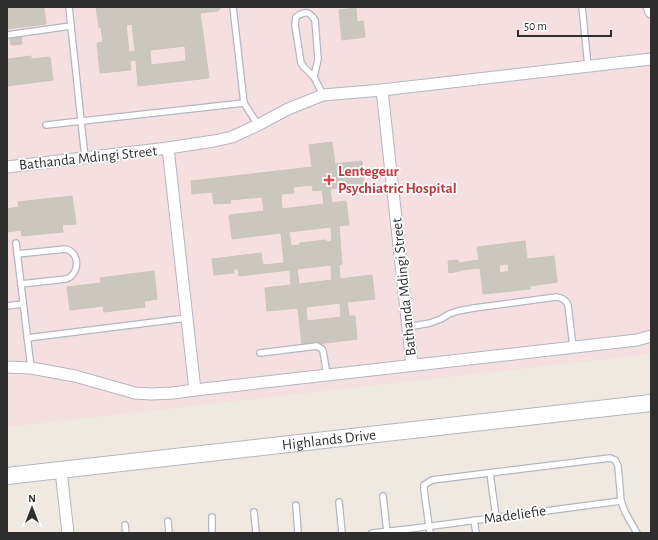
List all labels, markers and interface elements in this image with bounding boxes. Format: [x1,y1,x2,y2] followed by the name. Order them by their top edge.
[518,12,611,38] scale bar
[524,20,547,32] text: 50 m
[18,143,158,173] street label: Bathanda Mdingi Street
[338,164,457,196] place label: Lentegeur Psychiatric Hospital
[323,174,335,186] marker: Lentegeur Psychiatric Hospital
[389,217,419,357] street label: Bathanda Mdingi Street
[281,427,377,452] street label: Highlands Drive
[12,488,52,528] north arrow
[28,493,36,504] text: N
[483,503,547,527] street label: Madeliefie

